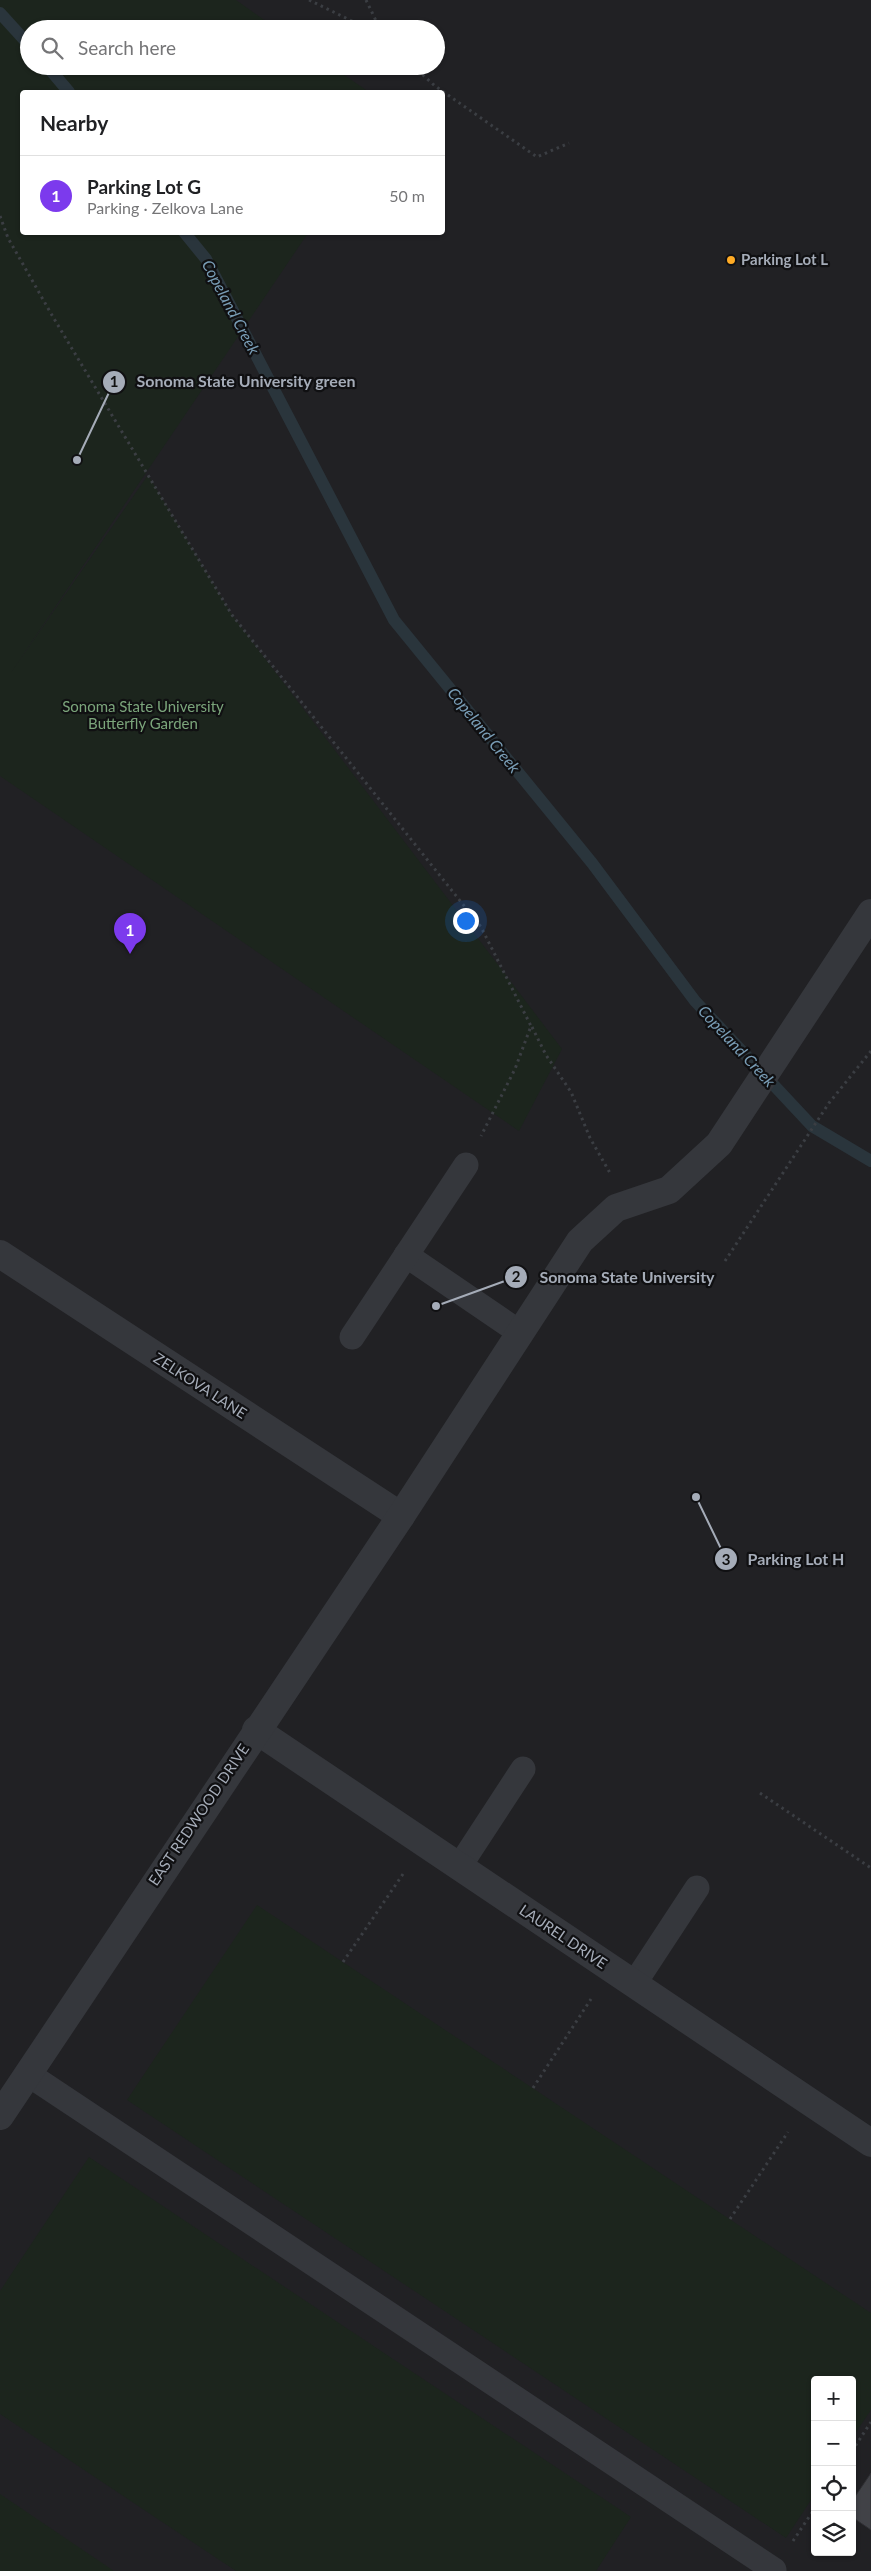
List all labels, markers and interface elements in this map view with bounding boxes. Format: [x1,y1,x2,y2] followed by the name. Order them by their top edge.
[20,20,445,75] search box
[38,34,66,62] icon: search
[78,36,176,59] text: Search here
[40,110,108,135] text: Nearby
[87,175,201,198] text: Parking Lot G
[51,186,61,205] text: 1
[389,186,425,205] text: 50 m
[87,198,243,217] text: Parking · Zelkova Lane
[741,250,828,268] place label: Parking Lot L
[725,254,737,266] marker: Parking Lot L
[199,256,265,358] water label: Copeland Creek
[101,366,366,397] callout: Sonoma State University green
[137,371,355,390] text: Sonoma State University green
[110,372,118,390] text: 1
[444,683,525,777] water label: Copeland Creek
[62,697,224,732] park label: Sonoma State University Butterfly Garden
[453,908,479,934] your location
[114,913,146,954] pin: 1
[695,1001,780,1091] water label: Copeland Creek
[504,1262,724,1293] callout: Sonoma State University
[512,1267,521,1285] text: 2
[539,1267,715,1286] text: Sonoma State University
[151,1348,250,1422] street label: ZELKOVA LANE
[713,1544,855,1575] callout: Parking Lot H
[748,1549,844,1568] text: Parking Lot H
[722,1550,730,1568] text: 3
[144,1740,252,1889] street label: EAST REDWOOD DRIVE
[516,1900,611,1972] street label: LAUREL DRIVE
[811,2376,856,2556] map controls
[811,2376,856,2421] button: +
[811,2421,856,2466] button: −
[811,2466,856,2511] button: locate
[811,2511,856,2556] button: layers

